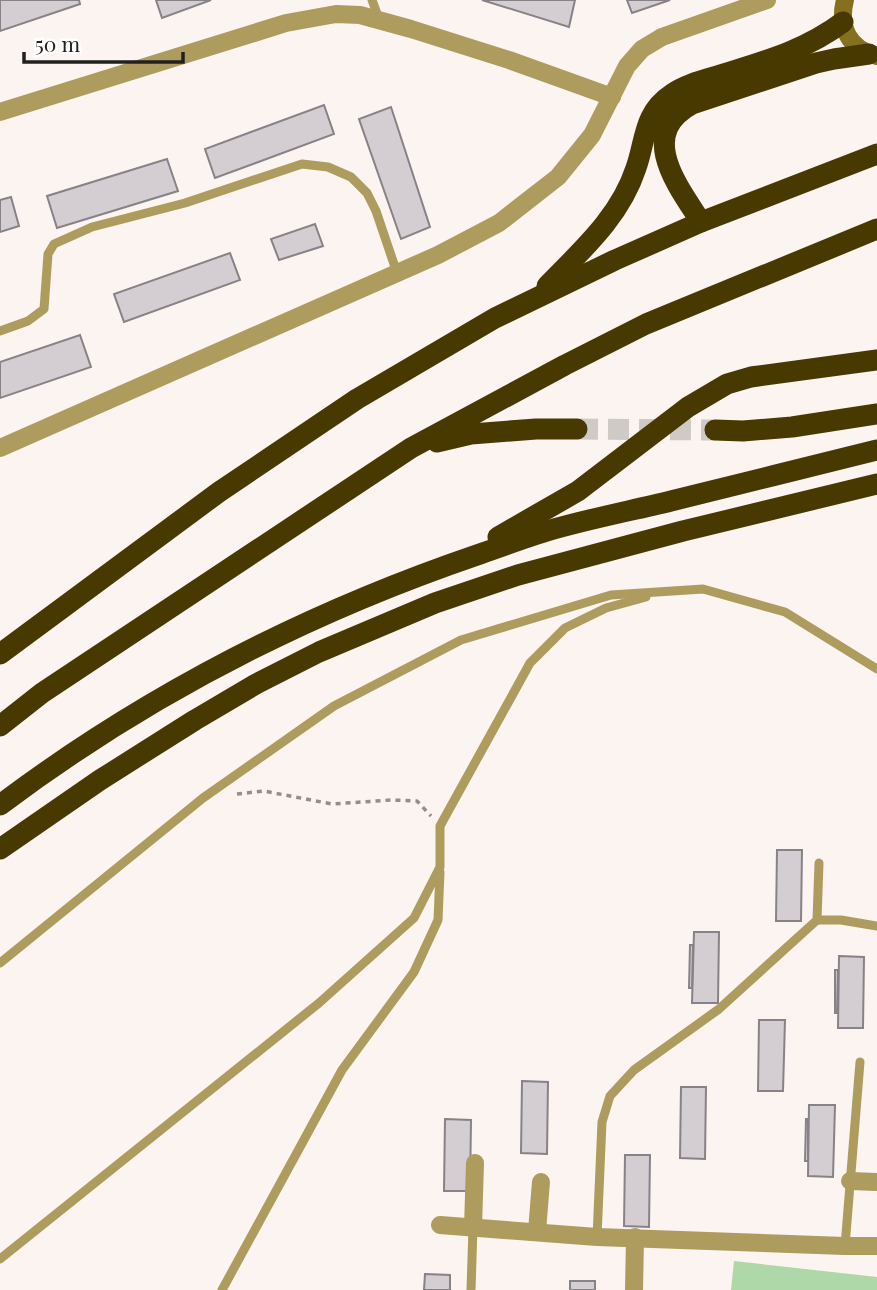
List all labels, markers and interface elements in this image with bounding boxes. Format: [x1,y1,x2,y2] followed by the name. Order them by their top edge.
[24,21,184,65] scale bar
[35,29,81,57] text: 50 m

